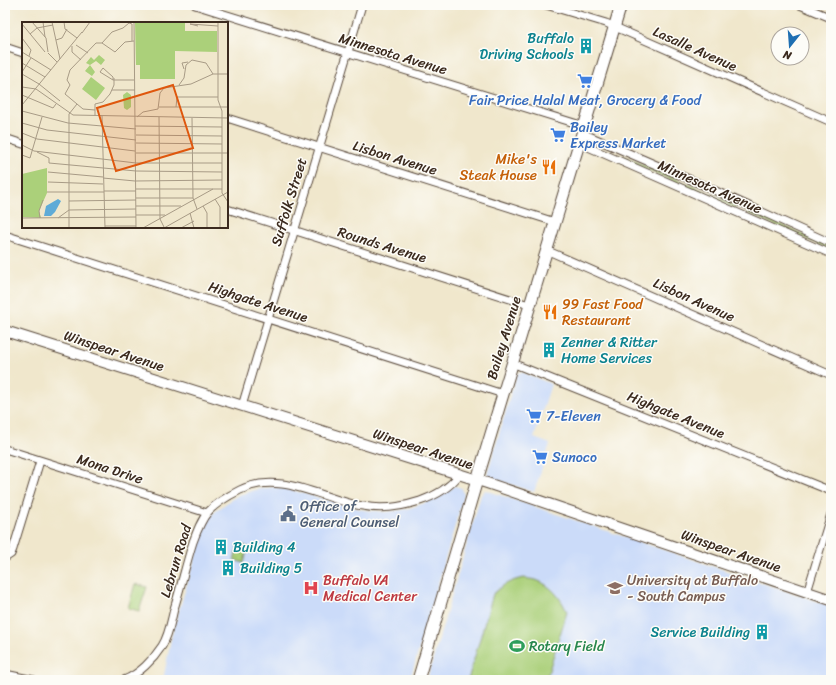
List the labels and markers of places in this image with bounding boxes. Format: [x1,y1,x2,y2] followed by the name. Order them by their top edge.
[480,26,575,67] place label: Buffalo Driving Schools
[577,37,595,55] building icon: Buffalo Driving Schools
[576,72,594,90] supermarket icon: Fair Price Halal Meat, Grocery & Food
[469,88,703,113] place label: Fair Price Halal Meat, Grocery & Food
[570,115,666,156] place label: Bailey Express Market
[549,126,567,144] supermarket icon: Bailey Express Market
[460,147,538,188] place label: Mike's Steak House
[540,158,558,176] restaurant icon: Mike's Steak House
[562,292,644,333] place label: 99 Fast Food Restaurant
[541,303,559,321] restaurant icon: 99 Fast Food Restaurant
[561,330,658,371] place label: Zenner & Ritter Home Services
[540,341,558,359] building icon: Zenner & Ritter Home Services
[546,404,601,429] place label: 7-Eleven
[525,407,543,425] supermarket icon: 7-Eleven
[552,445,597,470] place label: Sunoco
[531,448,549,466] supermarket icon: Sunoco
[300,494,400,535] place label: Office of General Counsel
[279,505,297,523] public building icon: Office of General Counsel
[233,535,296,560] place label: Building 4
[212,538,230,556] building icon: Building 4
[240,556,303,581] place label: Building 5
[219,559,237,577] building icon: Building 5
[323,568,418,609] place label: Buffalo VA Medical Center
[627,568,758,609] place label: University at Buffalo - South Campus
[302,579,320,597] hospital icon: Buffalo VA Medical Center
[606,579,624,597] school or university icon: University at Buffalo - South Campus
[650,620,750,645] place label: Service Building
[753,623,771,641] building icon: Service Building
[529,634,606,659] place label: Rotary Field
[508,637,526,655] sports icon: Rotary Field

